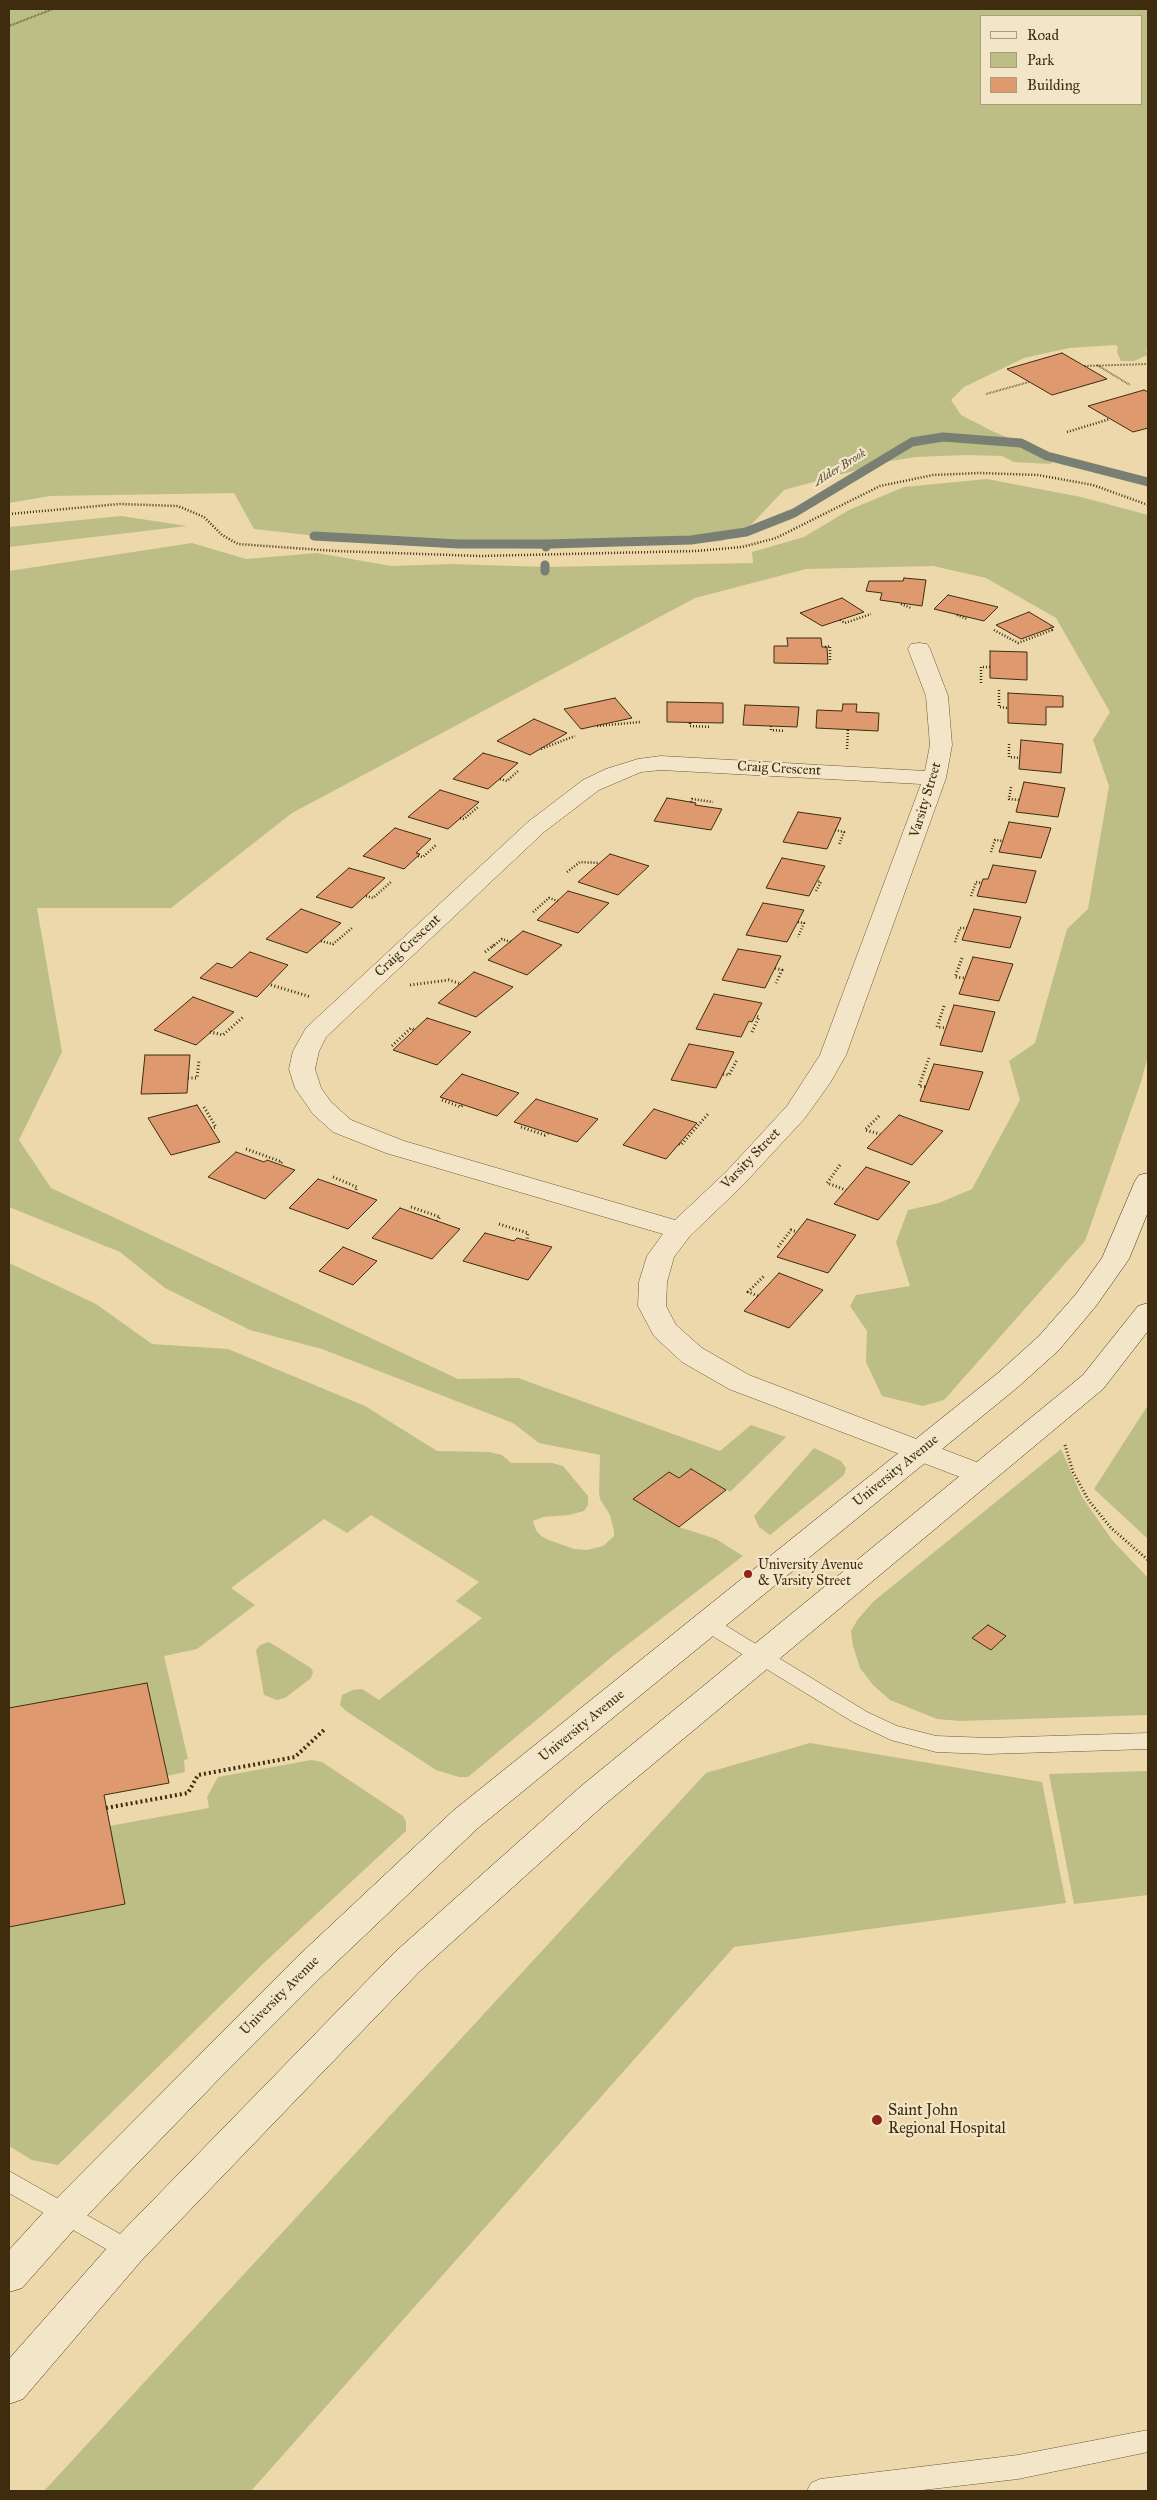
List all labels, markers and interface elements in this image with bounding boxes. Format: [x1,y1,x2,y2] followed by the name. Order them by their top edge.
[980,15,1142,105] legend
[1027,26,1059,44] text: Road
[1027,51,1054,69] text: Park
[1027,76,1080,94] text: Building
[811,446,869,490] water label: Alder Brook
[737,758,821,780] street label: Craig Crescent
[907,760,945,840] street label: Varsity Street
[372,911,444,981] street label: Craig Crescent
[718,1125,784,1193] street label: Varsity Street
[850,1431,942,1511] street label: University Avenue
[758,1558,863,1590] place label: University Avenue & Varsity Street
[742,1568,754,1580] marker: University Avenue & Varsity Street
[536,1686,628,1766] street label: University Avenue
[237,1953,323,2039] street label: University Avenue
[888,2101,1006,2139] place label: Saint John Regional Hospital
[870,2113,884,2127] marker: Saint John Regional Hospital

